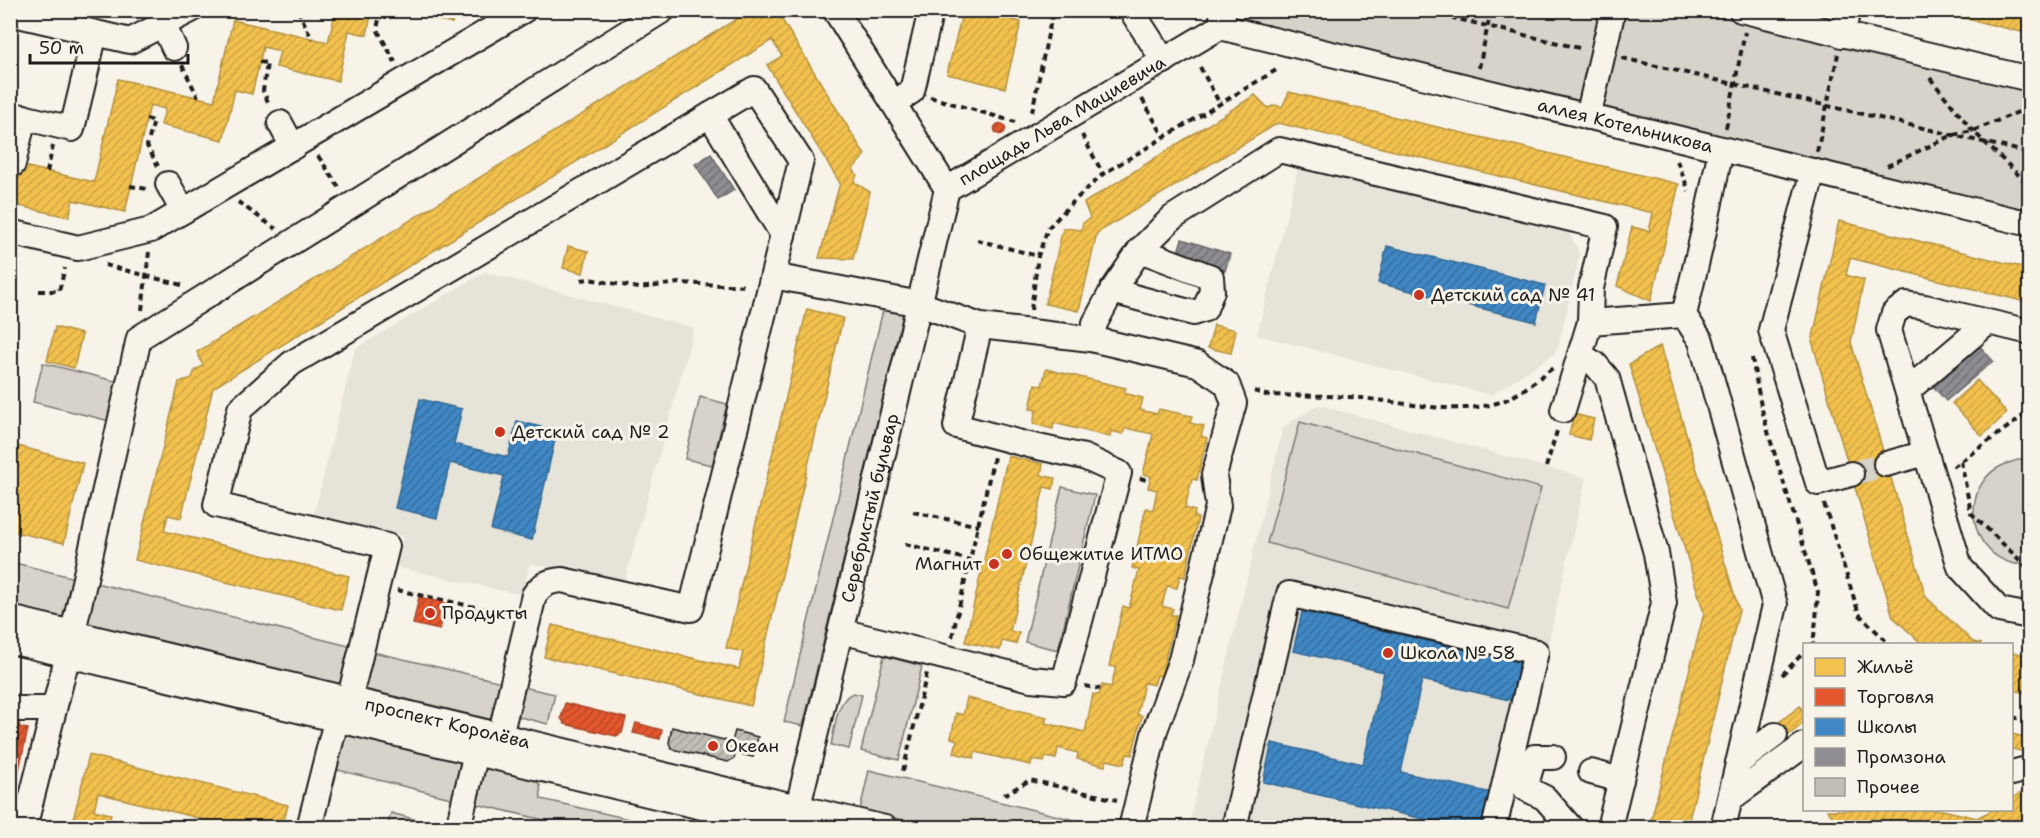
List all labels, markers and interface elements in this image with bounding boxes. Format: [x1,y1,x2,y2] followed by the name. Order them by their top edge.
[30,27,188,65] scale bar
[39,36,84,60] text: 50 m
[954,50,1170,191] street label: площадь Льва Мациевича
[1535,93,1715,158] street label: аллея Котельникова
[1431,283,1595,307] place label: Детский сад № 41
[1412,288,1426,302] marker: Детский сад № 41
[836,411,904,605] street label: Серебристый бульвар
[512,420,670,444] place label: Детский сад № 2
[493,425,507,439] marker: Детский сад № 2
[1019,542,1183,566] place label: Общежитие ИТМО
[1000,547,1014,561] marker: Общежитие ИТМО
[915,552,983,576] place label: Магнит
[987,557,1001,571] marker: Магнит
[442,601,528,625] place label: Продукты
[423,606,437,620] marker: Продукты
[1400,641,1516,665] place label: Школа № 58
[1803,643,2013,811] legend
[1381,646,1395,660] marker: Школа № 58
[1857,655,1914,679] text: Жильё
[1857,685,1935,709] text: Торговля
[363,692,532,754] street label: проспект Королёва
[1857,715,1917,739] text: Школы
[725,734,779,758] place label: Океан
[706,739,720,753] marker: Океан
[1857,745,1946,769] text: Промзона
[1857,775,1920,799] text: Прочее

